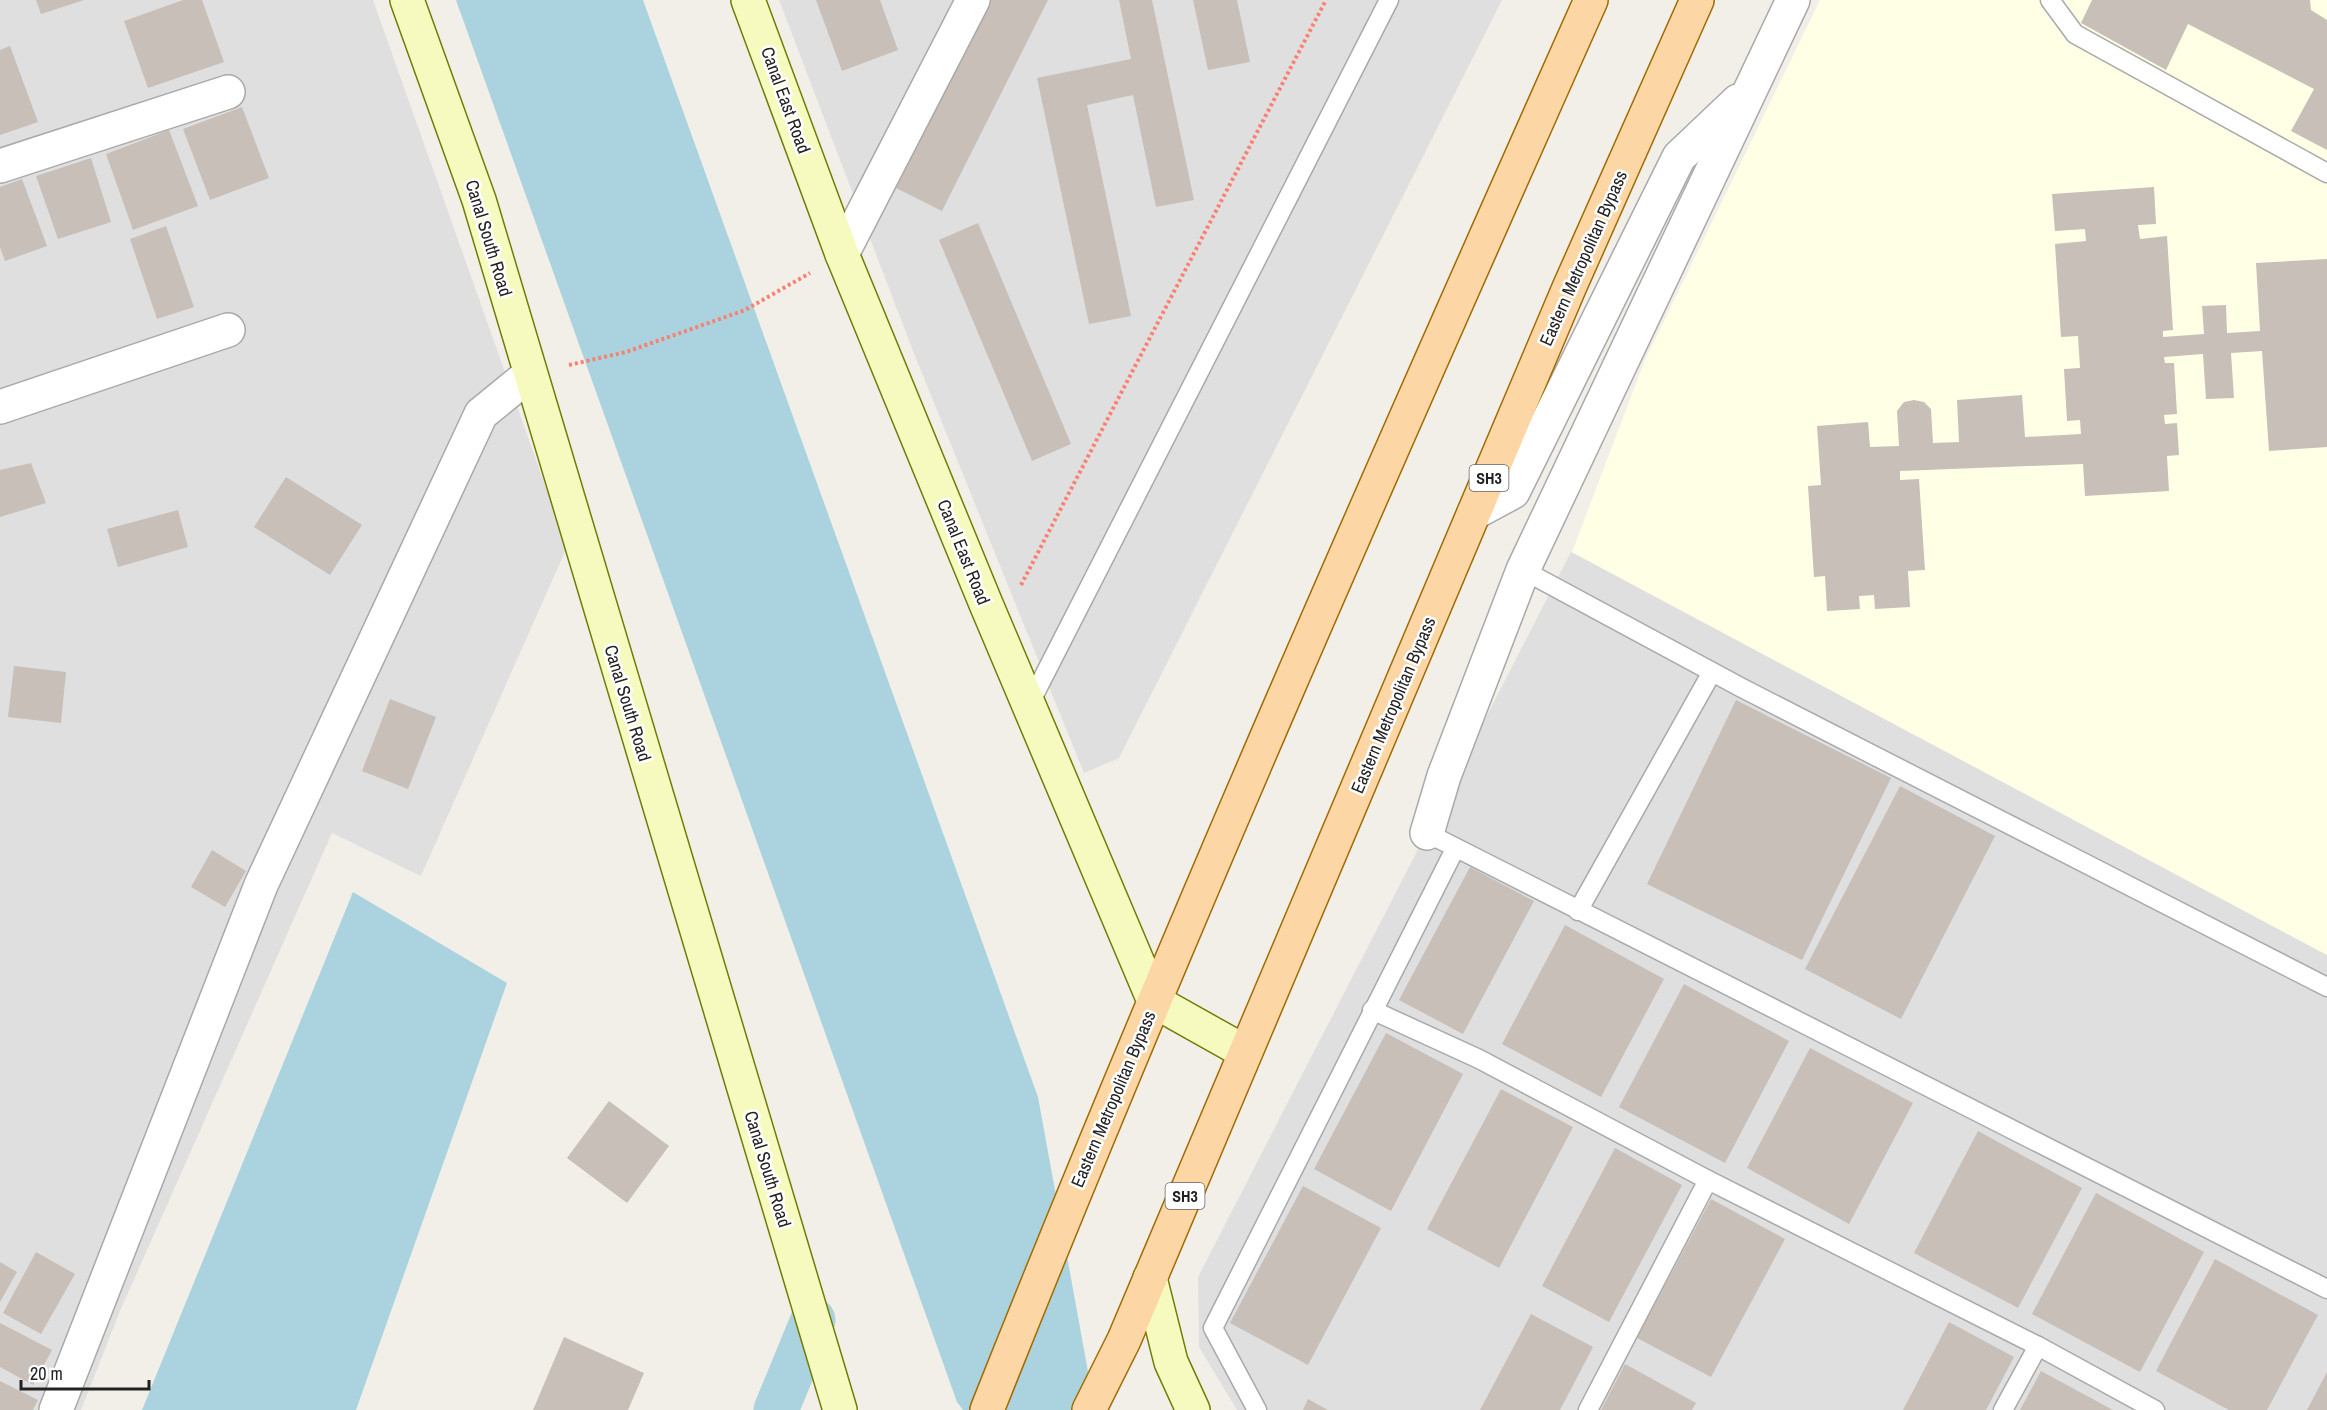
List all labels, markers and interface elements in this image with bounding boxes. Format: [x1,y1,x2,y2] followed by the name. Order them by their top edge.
[755,43,817,157] street label: Canal East Road
[1533,166,1633,350] street label: Eastern Metropolitan Bypass
[459,177,519,299] street label: Canal South Road
[1470,465,1508,491] road number: SH3
[932,496,996,608] street label: Canal East Road
[1344,613,1442,797] street label: Eastern Metropolitan Bypass
[598,642,658,764] street label: Canal South Road
[1064,1007,1162,1191] street label: Eastern Metropolitan Bypass
[738,1108,798,1230] street label: Canal South Road
[1166,1183,1204,1209] road number: SH3
[21,1353,148,1391] scale bar
[30,1361,63,1386] text: 20 m

